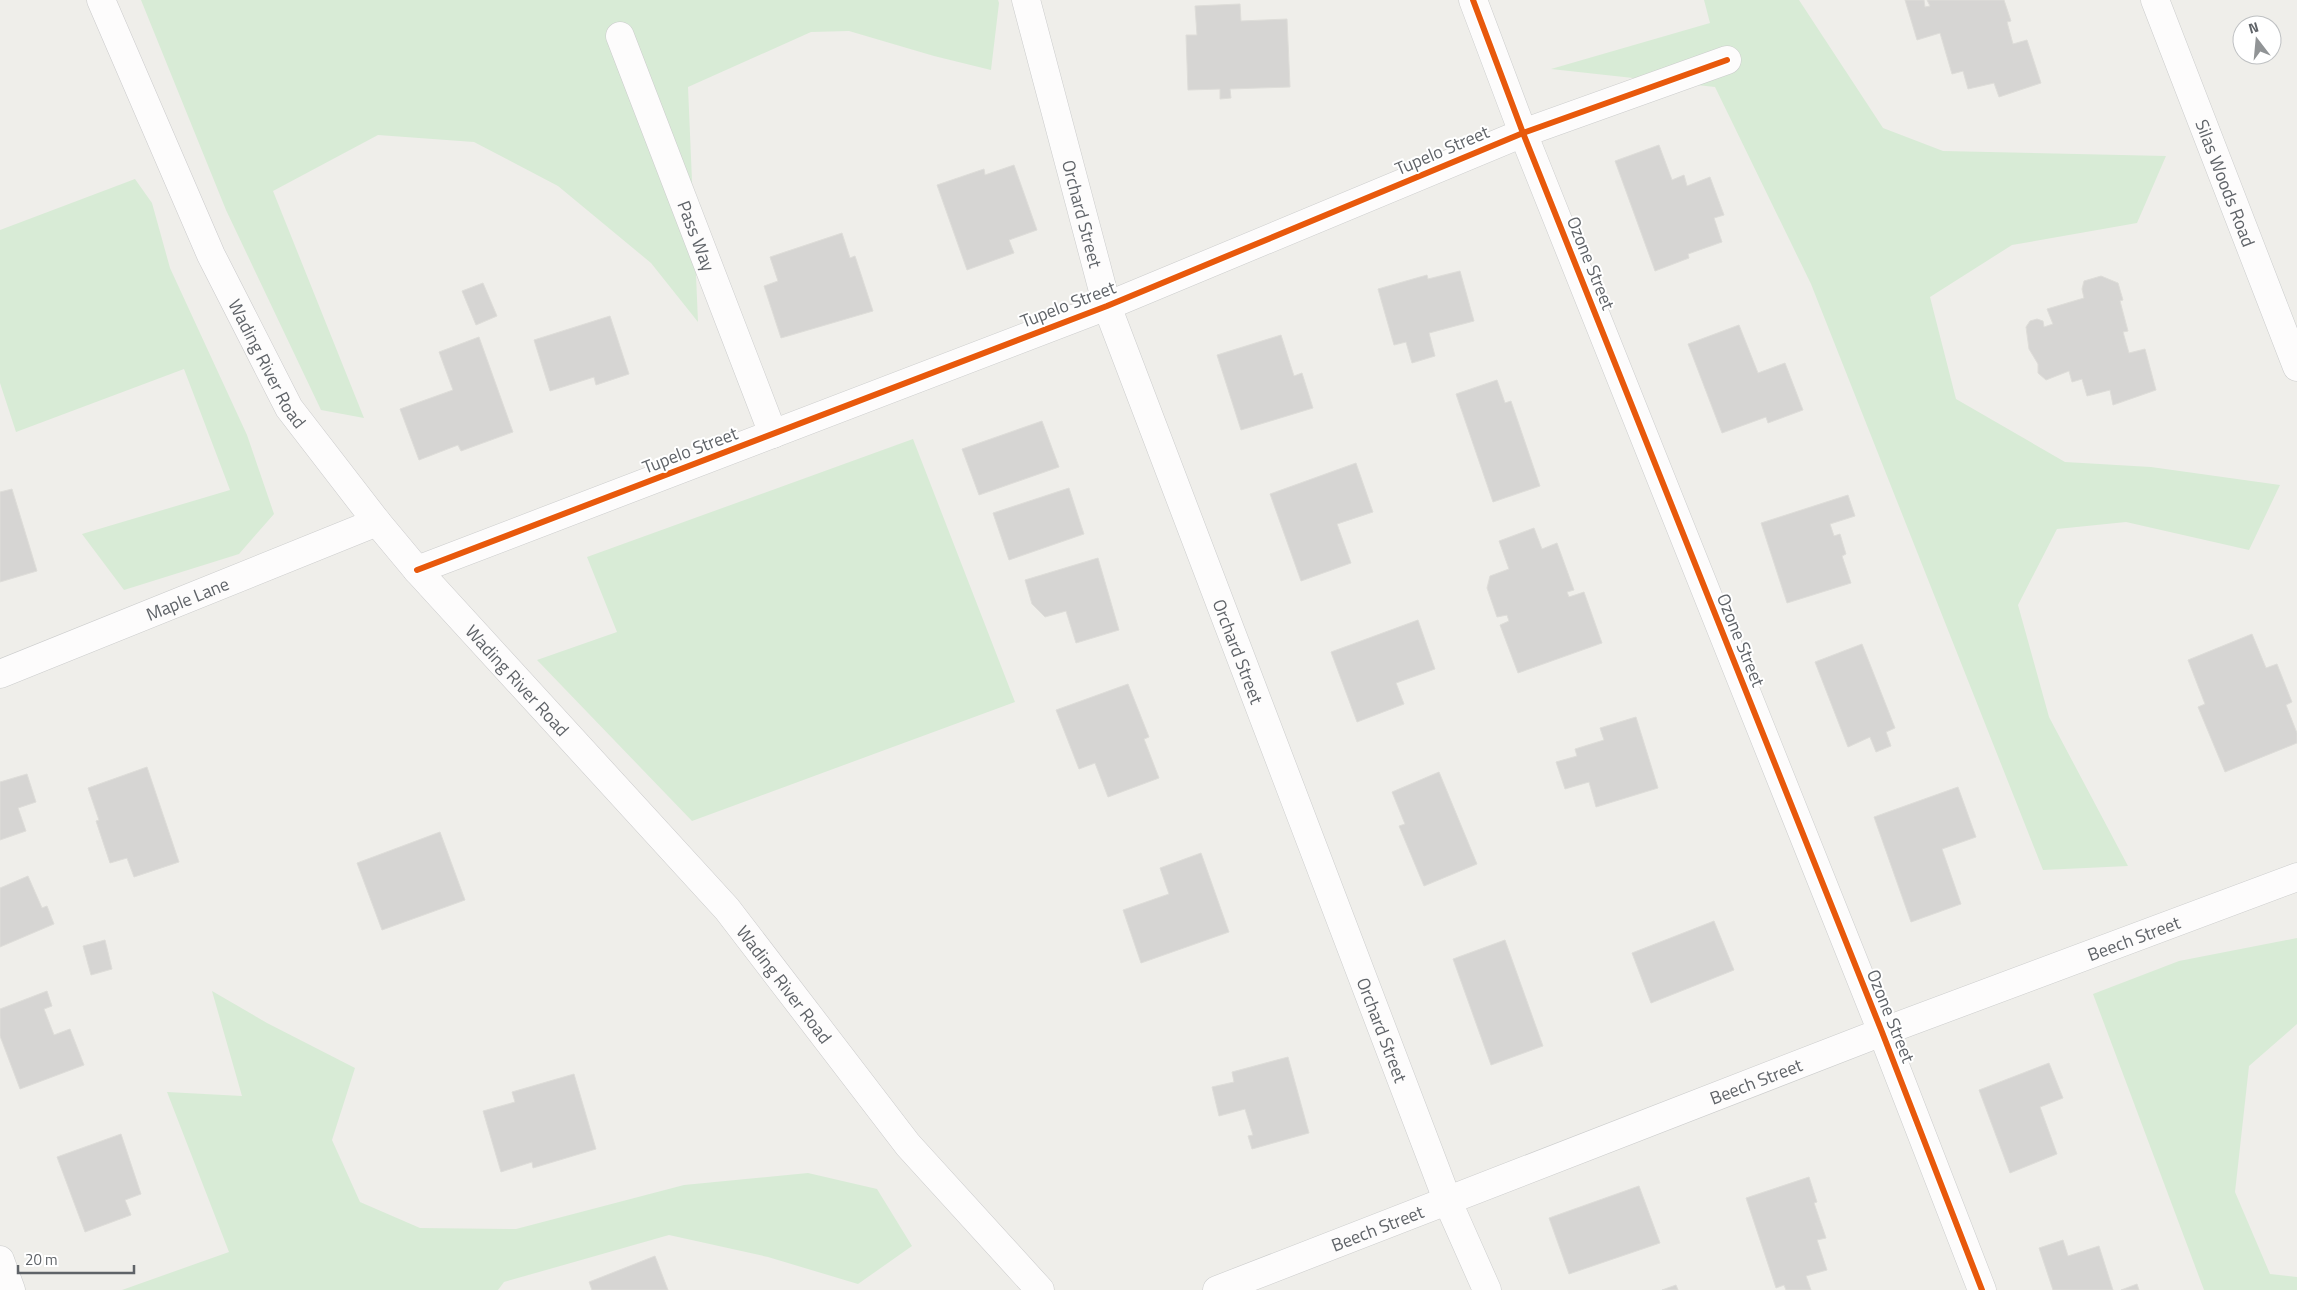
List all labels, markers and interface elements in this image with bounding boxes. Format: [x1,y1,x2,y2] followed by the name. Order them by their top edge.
[2232,15,2282,65] north arrow
[2246,16,2261,38] text: N
[2189,115,2263,251] street label: Silas Woods Road
[1391,118,1494,182] street label: Tupelo Street
[1055,157,1110,271] street label: Orchard Street
[671,197,723,275] street label: Pass Way
[1560,212,1622,314] street label: Ozone Street
[1016,273,1120,335] street label: Tupelo Street
[222,294,313,434] street label: Wading River Road
[638,419,742,481] street label: Tupelo Street
[142,570,233,627] street label: Maple Lane
[1710,589,1772,691] street label: Ozone Street
[1206,595,1271,708] street label: Orchard Street
[459,618,576,742] street label: Wading River Road
[2083,908,2185,968] street label: Beech Street
[730,919,839,1049] street label: Wading River Road
[1860,965,1922,1067] street label: Ozone Street
[1350,973,1415,1087] street label: Orchard Street
[1706,1051,1807,1111] street label: Beech Street
[1327,1197,1428,1258] street label: Beech Street
[18,1242,134,1274] scale bar
[25,1248,58,1271] text: 20 m

